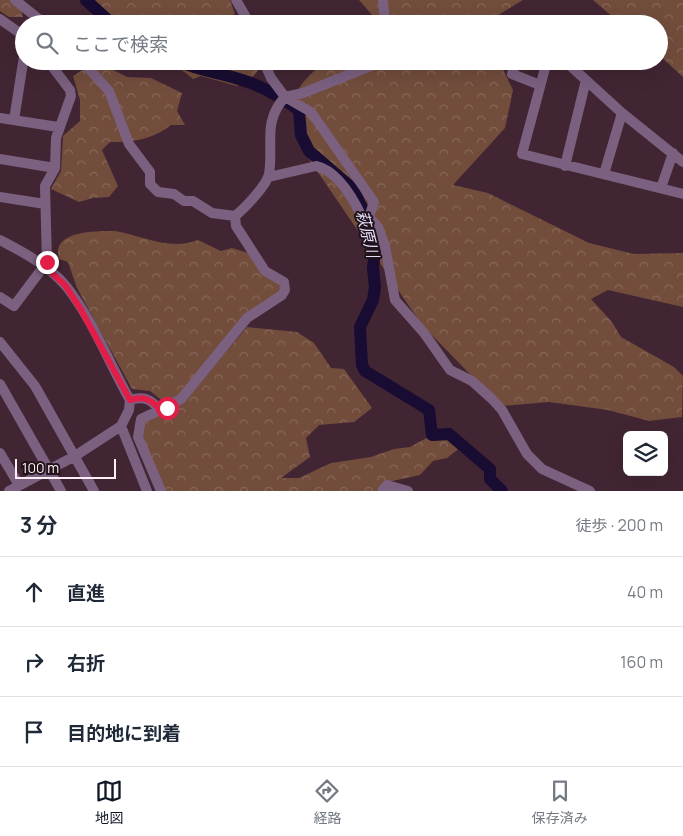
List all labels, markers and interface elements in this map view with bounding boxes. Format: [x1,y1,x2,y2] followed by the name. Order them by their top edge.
[15,15,668,70] search box
[33,29,61,57] icon: search
[73,31,168,57] text: ここで検索
[352,208,385,262] water label: 萩原川
[36,251,59,274] route end
[156,397,179,420] route start
[623,431,668,476] map controls
[623,431,668,476] button: layers
[15,456,116,479] scale bar
[22,458,59,477] text: 100 m
[20,511,57,539] text: 3 分
[576,514,663,536] text: 徒歩 · 200 m
[20,578,48,606] icon: ahead
[67,580,105,606] text: 直進
[627,581,663,603] text: 40 m
[20,648,48,676] icon: right
[67,650,105,676] text: 右折
[620,651,663,673] text: 160 m
[20,718,48,746] icon: arrive
[67,720,181,746] text: 目的地に到着
[95,777,123,827] tab: 地図
[313,777,341,827] tab: 経路
[532,777,588,827] tab: 保存済み

